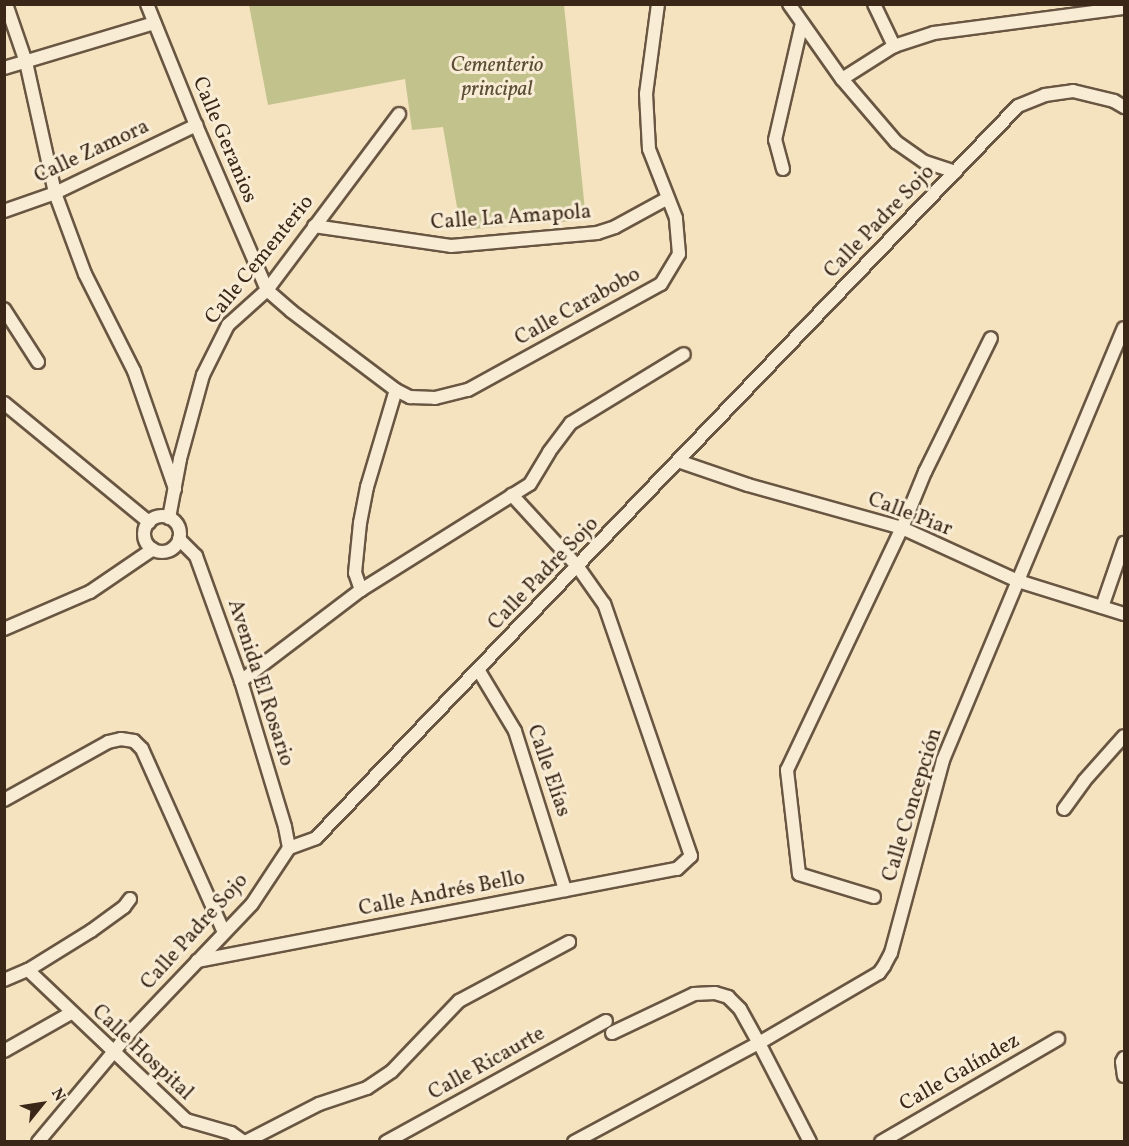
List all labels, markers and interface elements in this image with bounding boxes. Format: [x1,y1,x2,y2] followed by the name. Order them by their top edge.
[451,53,543,103] park label: Cementerio principal
[186,73,262,207] street label: Calle Geranios
[31,114,153,190] street label: Calle Zamora
[819,160,941,284] street label: Calle Padre Sojo
[200,190,320,330] street label: Calle Cementerio
[430,200,592,236] street label: Calle La Amapola
[511,262,645,352] street label: Calle Carabobo
[864,487,956,543] street label: Calle Piar
[483,512,605,636] street label: Calle Padre Sojo
[221,597,299,769] street label: Avenida El Rosario
[521,722,575,820] street label: Calle Elías
[878,725,948,885] street label: Calle Concepción
[357,866,527,922] street label: Calle Andrés Bello
[136,868,254,996] street label: Calle Padre Sojo
[86,1000,198,1106] street label: Calle Hospital
[424,1022,550,1106] street label: Calle Ricaurte
[896,1029,1024,1117] street label: Calle Galíndez
[12,1074,72,1134] north arrow
[45,1084,70,1106] text: N

